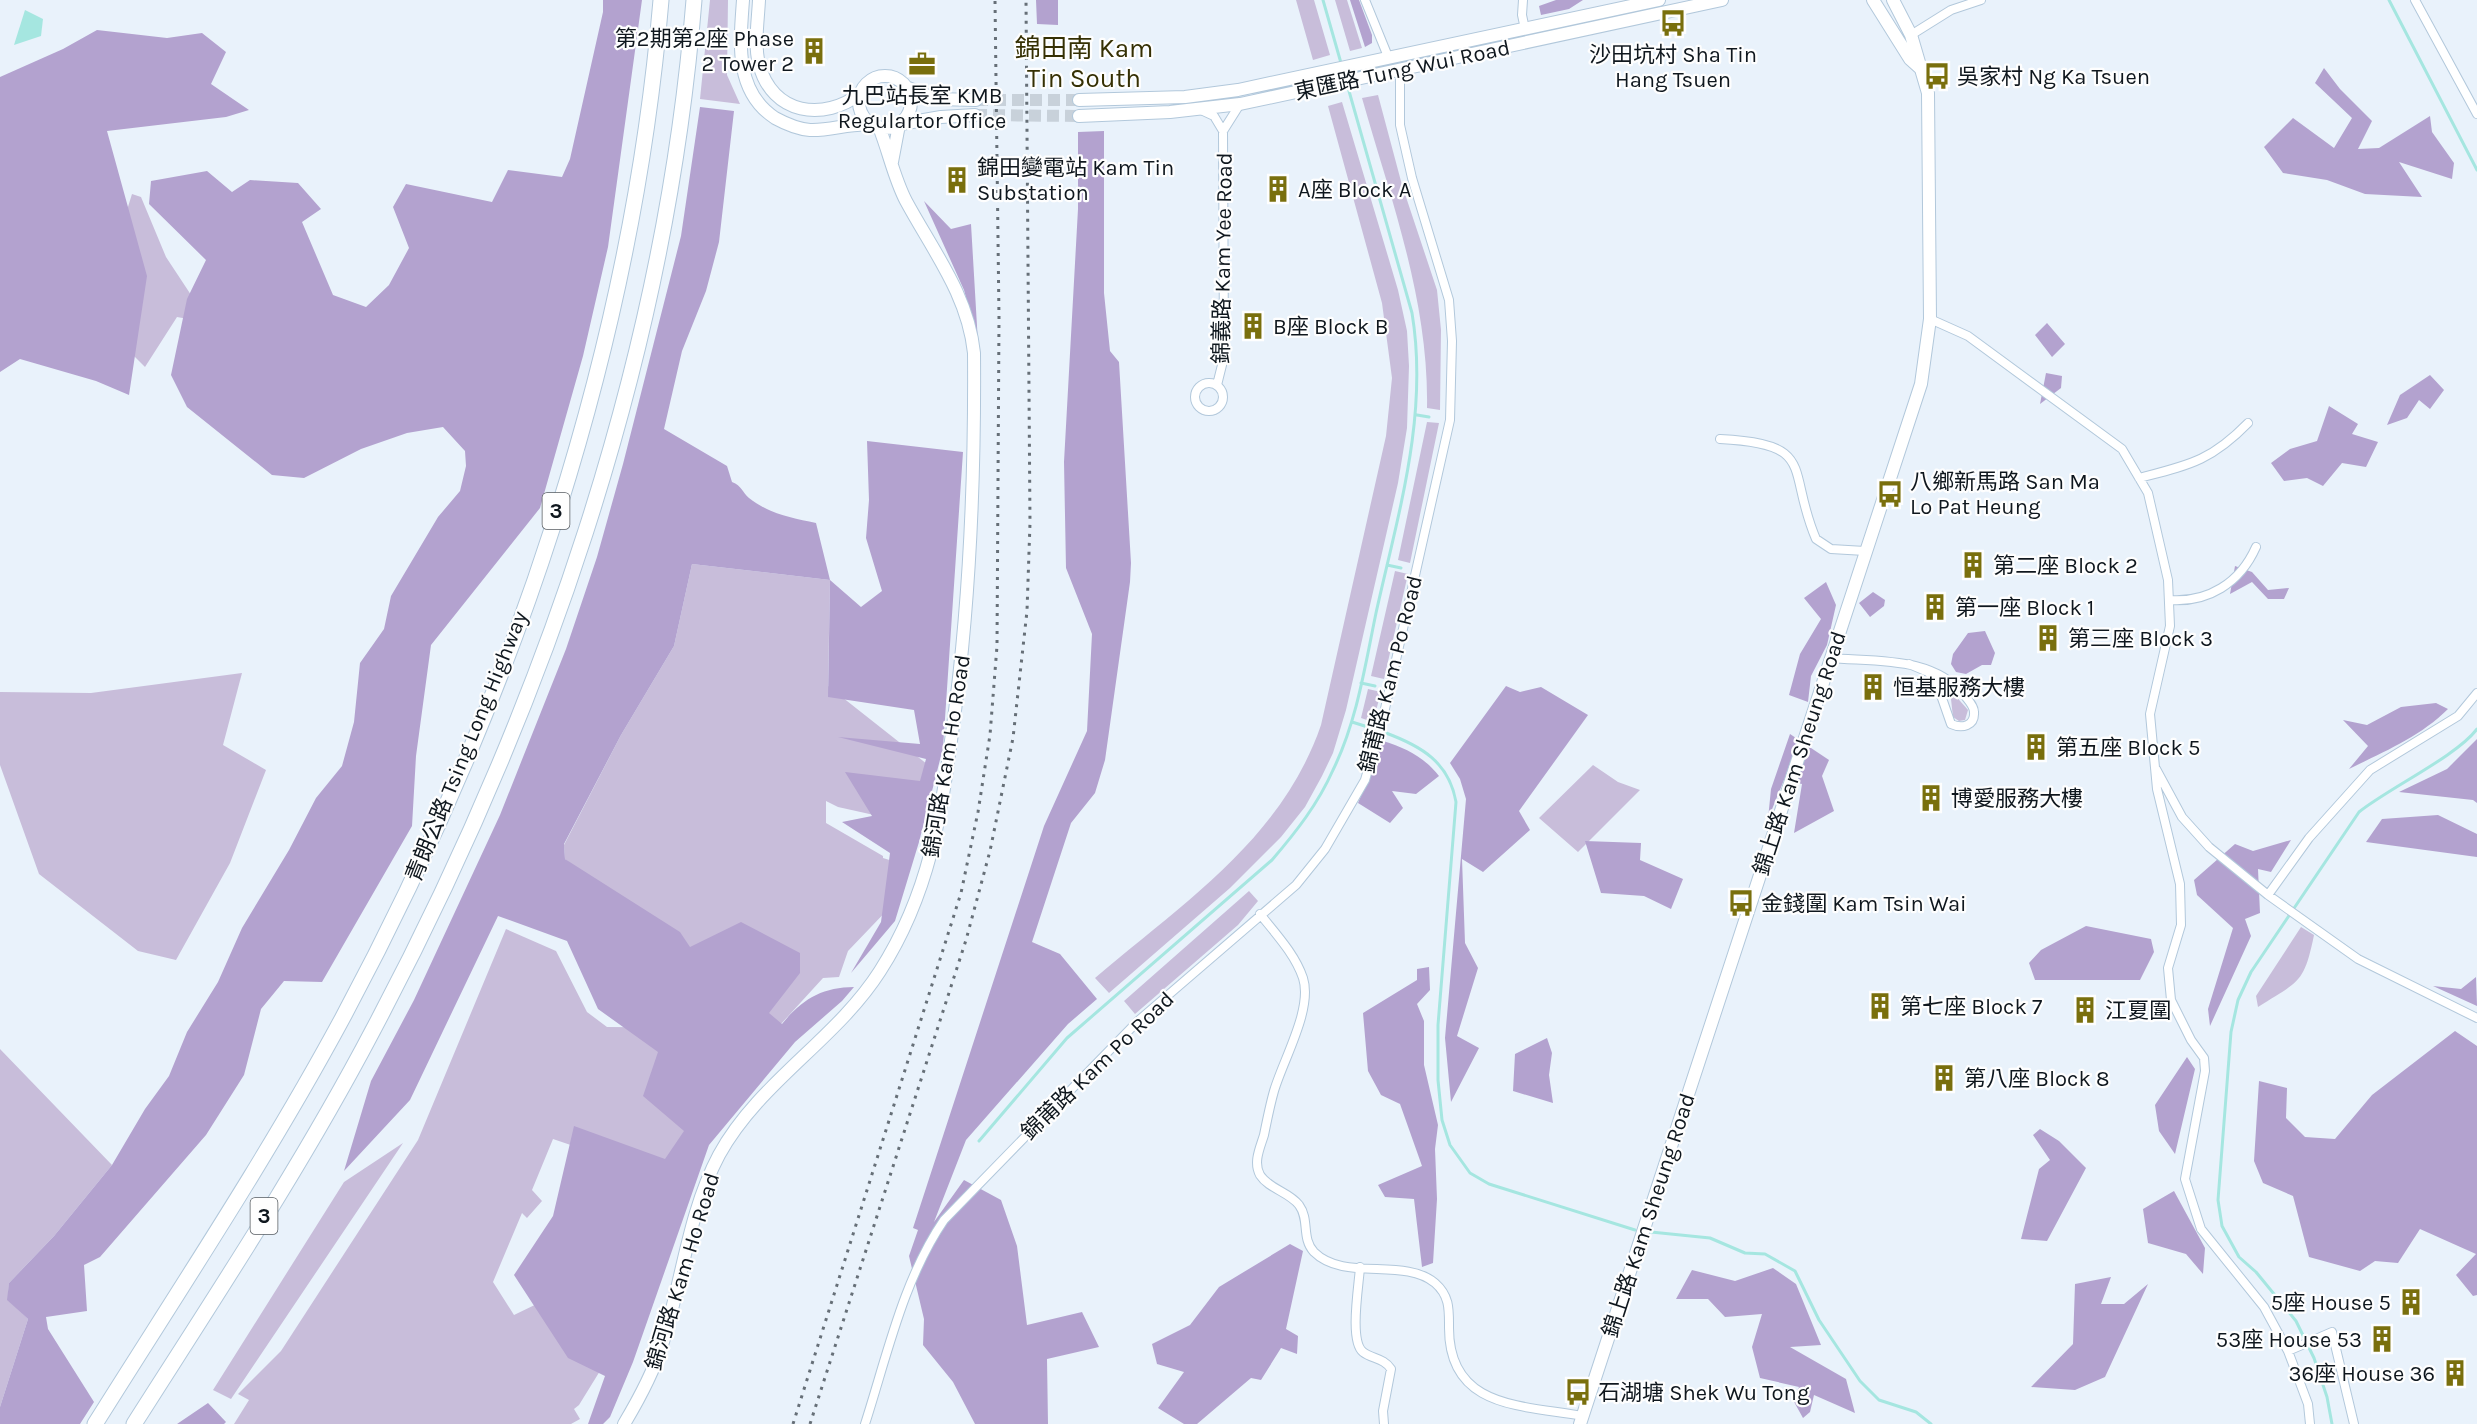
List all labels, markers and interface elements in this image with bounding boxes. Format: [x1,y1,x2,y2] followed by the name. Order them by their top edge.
[1658,8,1688,38] bus stop icon: 沙田坑村 Sha Tin Hang Tsuen
[615,26,794,77] place label: 第2期第2座 Phase 2 Tower 2
[1015,33,1153,94] district label: 錦田南 Kam Tin South
[1292,34,1512,106] street label: 東匯路 Tung Wui Road
[799,36,829,66] building icon: 第2期第2座 Phase 2 Tower 2
[1589,42,1757,93] place label: 沙田坑村 Sha Tin Hang Tsuen
[907,49,937,79] office icon: 九巴站長室 KMB Regulartor Office
[1922,61,1952,91] bus stop icon: 吳家村 Ng Ka Tsuen
[1957,64,2150,90] place label: 吳家村 Ng Ka Tsuen
[838,83,1006,134] place label: 九巴站長室 KMB Regulartor Office
[1208,152,1238,364] street label: 錦義路 Kam Yee Road
[977,155,1174,206] place label: 錦田變電站 Kam Tin Substation
[942,165,972,195] building icon: 錦田變電站 Kam Tin Substation
[1263,174,1293,204] building icon: A座 Block A
[1298,177,1412,203] place label: A座 Block A
[1238,311,1268,341] building icon: B座 Block B
[1273,314,1388,340] place label: B座 Block B
[1910,469,2100,520] place label: 八鄉新馬路 San Ma Lo Pat Heung
[1875,479,1905,509] bus stop icon: 八鄉新馬路 San Ma Lo Pat Heung
[542,493,570,529] road number: 3
[1958,550,1988,580] building icon: 第二座 Block 2
[1993,553,2138,579] place label: 第二座 Block 2
[1354,573,1428,776] street label: 錦莆路 Kam Po Road
[1920,592,1950,622] building icon: 第一座 Block 1
[1955,595,2094,621] place label: 第一座 Block 1
[401,607,533,886] street label: 青朗公路 Tsing Long Highway
[2033,623,2063,653] building icon: 第三座 Block 3
[2068,626,2213,652] place label: 第三座 Block 3
[1748,628,1852,879] street label: 錦上路 Kam Sheung Road
[918,653,976,859] street label: 錦河路 Kam Ho Road
[1858,672,1888,702] building icon: 恒基服務大樓
[1893,675,2025,701] place label: 恒基服務大樓
[2021,732,2051,762] building icon: 第五座 Block 5
[2056,735,2200,761] place label: 第五座 Block 5
[1916,783,1946,813] building icon: 博愛服務大樓
[1951,786,2083,812] place label: 博愛服務大樓
[1726,888,1756,918] bus stop icon: 金錢圍 Kam Tsin Wai
[1761,891,1967,917] place label: 金錢圍 Kam Tsin Wai
[1016,986,1180,1145] street label: 錦莆路 Kam Po Road
[1865,991,1895,1021] building icon: 第七座 Block 7
[1900,994,2042,1020] place label: 第七座 Block 7
[2070,995,2100,1025] building icon: 江夏圍
[2105,998,2171,1024] place label: 江夏圍
[1929,1063,1959,1093] building icon: 第八座 Block 8
[1964,1066,2110,1092] place label: 第八座 Block 8
[1597,1090,1701,1341] street label: 錦上路 Kam Sheung Road
[641,1169,725,1373] street label: 錦河路 Kam Ho Road
[250,1198,278,1234] road number: 3
[2396,1287,2426,1317] building icon: 5座 House 5
[2271,1290,2391,1316] place label: 5座 House 5
[2367,1324,2397,1354] building icon: 53座 House 53
[2216,1327,2362,1353] place label: 53座 House 53
[2440,1358,2470,1388] building icon: 36座 House 36
[2288,1361,2435,1387] place label: 36座 House 36
[1563,1377,1593,1407] bus stop icon: 石湖塘 Shek Wu Tong
[1598,1380,1810,1406] place label: 石湖塘 Shek Wu Tong

